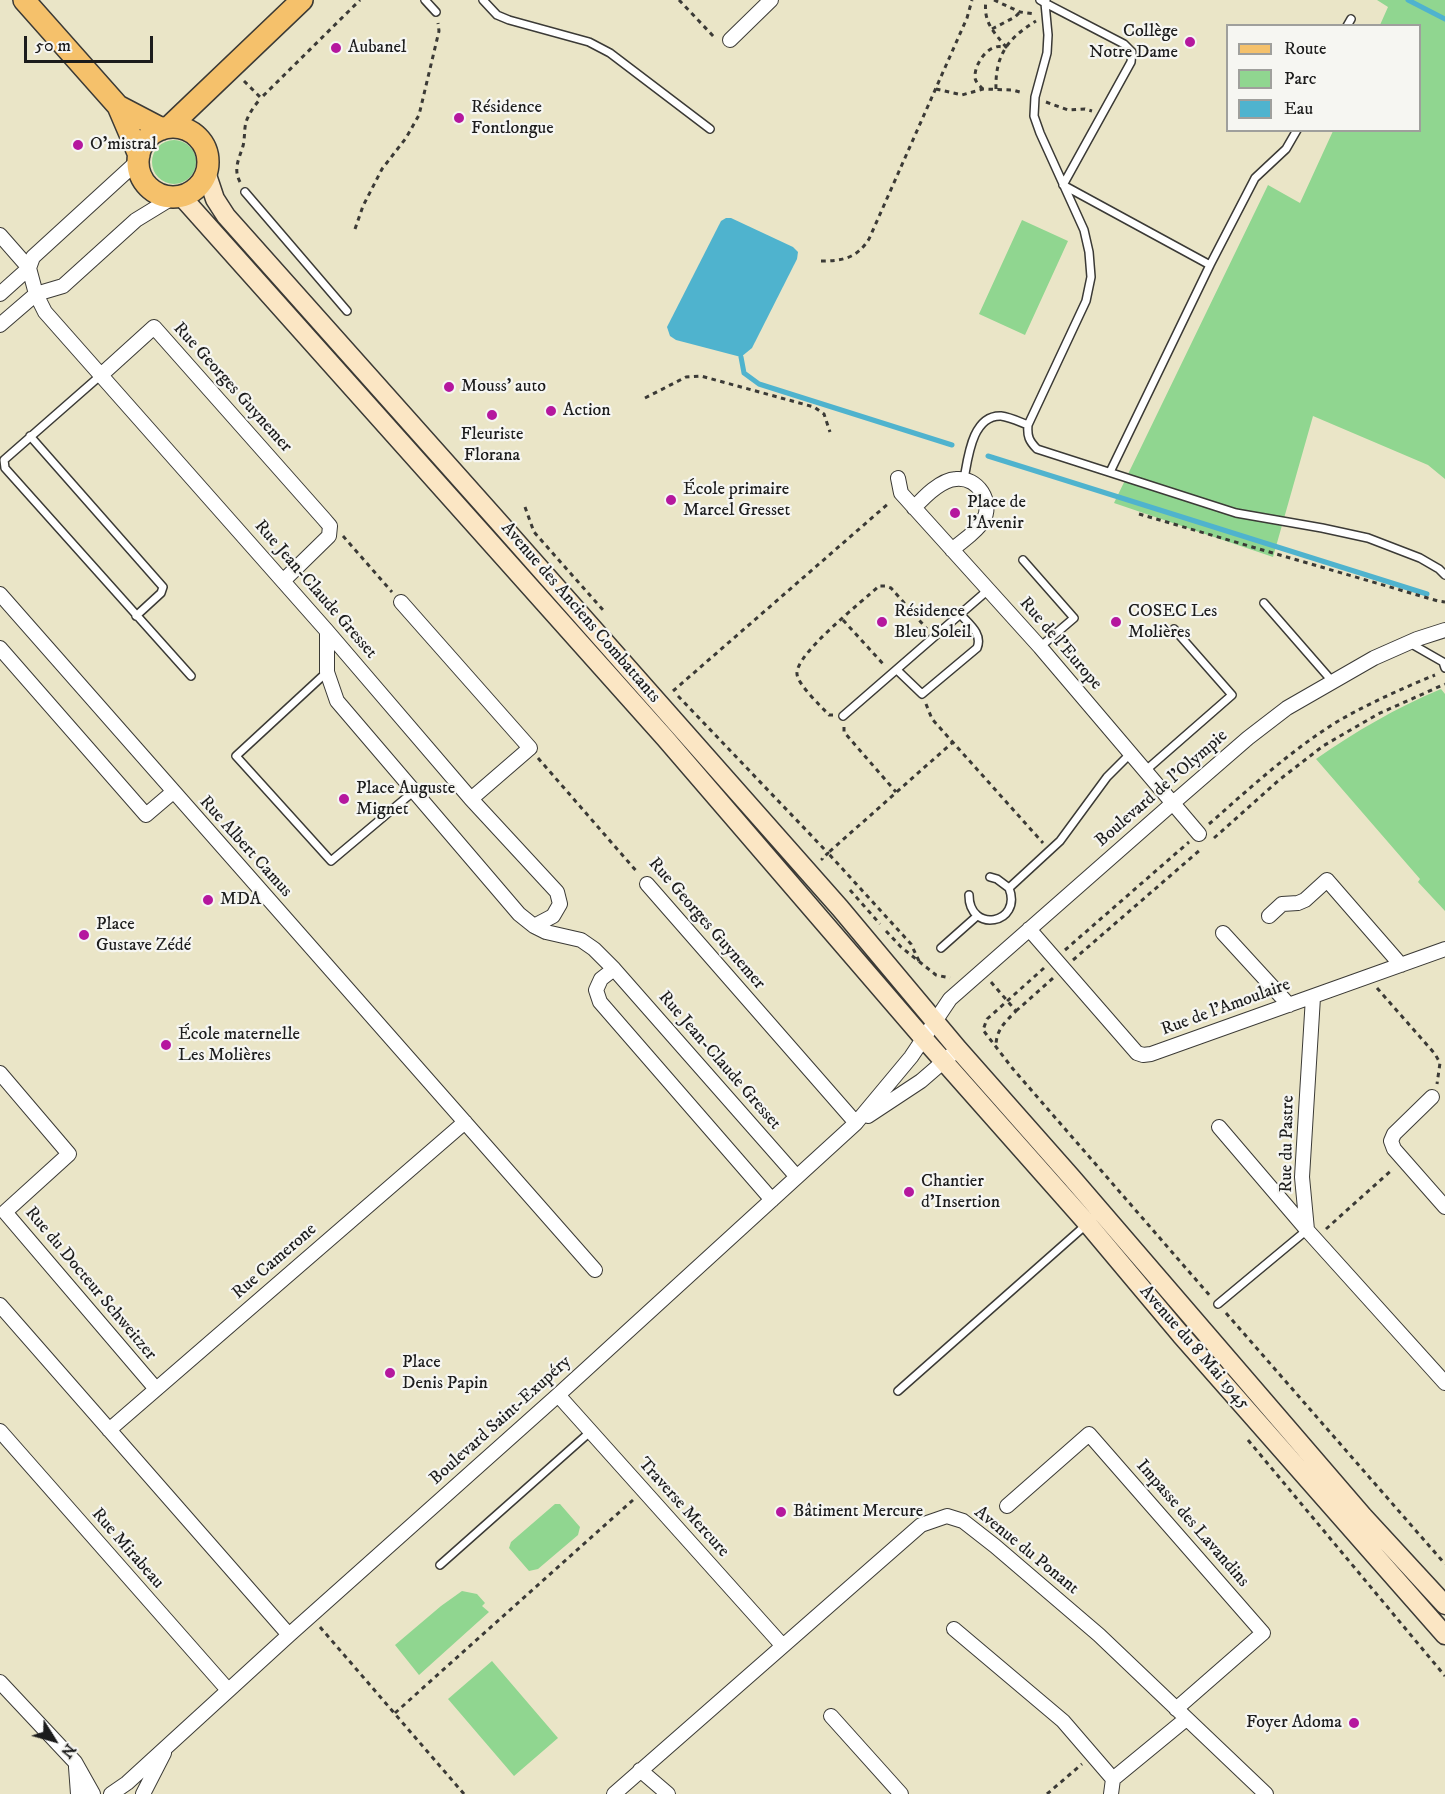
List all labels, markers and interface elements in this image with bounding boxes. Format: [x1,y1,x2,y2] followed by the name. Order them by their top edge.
[1089,21,1178,63] place label: Collège Notre Dame
[27,24,156,62] scale bar
[1226,24,1421,132] legend
[35,35,71,57] text: 50 m
[1183,35,1197,49] marker: Collège Notre Dame
[348,37,406,59] place label: Aubanel
[1284,38,1327,60] text: Route
[329,41,343,55] marker: Aubanel
[1284,68,1316,90] text: Parc
[471,97,554,140] place label: Résidence Fontlongue
[1284,98,1313,120] text: Eau
[452,111,466,125] marker: Résidence Fontlongue
[90,134,157,156] place label: O'mistral
[71,138,85,152] marker: O'mistral
[168,318,296,458] street label: Rue Georges Guynemer
[461,376,546,398] place label: Mouss' auto
[442,380,456,394] marker: Mouss' auto
[563,400,611,422] place label: Action
[544,404,558,418] marker: Action
[485,408,499,422] marker: Fleuriste Florana
[460,424,524,466] place label: Fleuriste Florana
[683,479,790,522] place label: École primaire Marcel Gresset
[967,492,1026,534] place label: Place de l'Avenir
[664,493,678,507] marker: École primaire Marcel Gresset
[948,506,962,520] marker: Place de l'Avenir
[249,516,381,664] street label: Rue Jean-Claude Gresset
[496,518,664,708] street label: Avenue des Anciens Combattants
[1014,593,1106,695] street label: Rue de l'Europe
[894,601,972,644] place label: Résidence Bleu Soleil
[1128,601,1217,644] place label: COSEC Les Molières
[875,615,889,629] marker: Résidence Bleu Soleil
[1109,615,1123,629] marker: COSEC Les Molières
[1092,726,1232,852] street label: Boulevard de l'Olympie
[356,778,455,820] place label: Place Auguste Mignet
[194,792,296,902] street label: Rue Albert Camus
[337,792,351,806] marker: Place Auguste Mignet
[643,854,769,994] street label: Rue Georges Guynemer
[220,889,261,911] place label: MDA
[201,893,215,907] marker: MDA
[96,914,191,956] place label: Place Gustave Zédé
[77,928,91,942] marker: Place Gustave Zédé
[1158,975,1294,1041] street label: Rue de l'Amoulaire
[653,987,785,1135] street label: Rue Jean-Claude Gresset
[178,1024,300,1066] place label: École maternelle Les Molières
[159,1038,173,1052] marker: École maternelle Les Molières
[1276,1095,1300,1193] street label: Rue du Pastre
[921,1171,1000,1214] place label: Chantier d'Insertion
[902,1185,916,1199] marker: Chantier d'Insertion
[19,1203,161,1365] street label: Rue du Docteur Schweitzer
[228,1219,322,1305] street label: Rue Camerone
[1134,1281,1254,1415] street label: Avenue du 8 Mai 1945
[402,1352,488,1394] place label: Place Denis Papin
[426,1352,576,1490] street label: Boulevard Saint-Exupéry
[383,1366,397,1380] marker: Place Denis Papin
[633,1454,733,1562] street label: Traverse Mercure
[1131,1456,1253,1592] street label: Impasse des Lavandins
[793,1501,923,1523] place label: Bâtiment Mercure
[969,1502,1083,1600] street label: Avenue du Ponant
[86,1504,168,1594] street label: Rue Mirabeau
[774,1505,788,1519] marker: Bâtiment Mercure
[24,1710,84,1770] north arrow
[1246,1712,1342,1734] place label: Foyer Adoma
[1347,1716,1361,1730] marker: Foyer Adoma
[56,1740,80,1762] text: N

